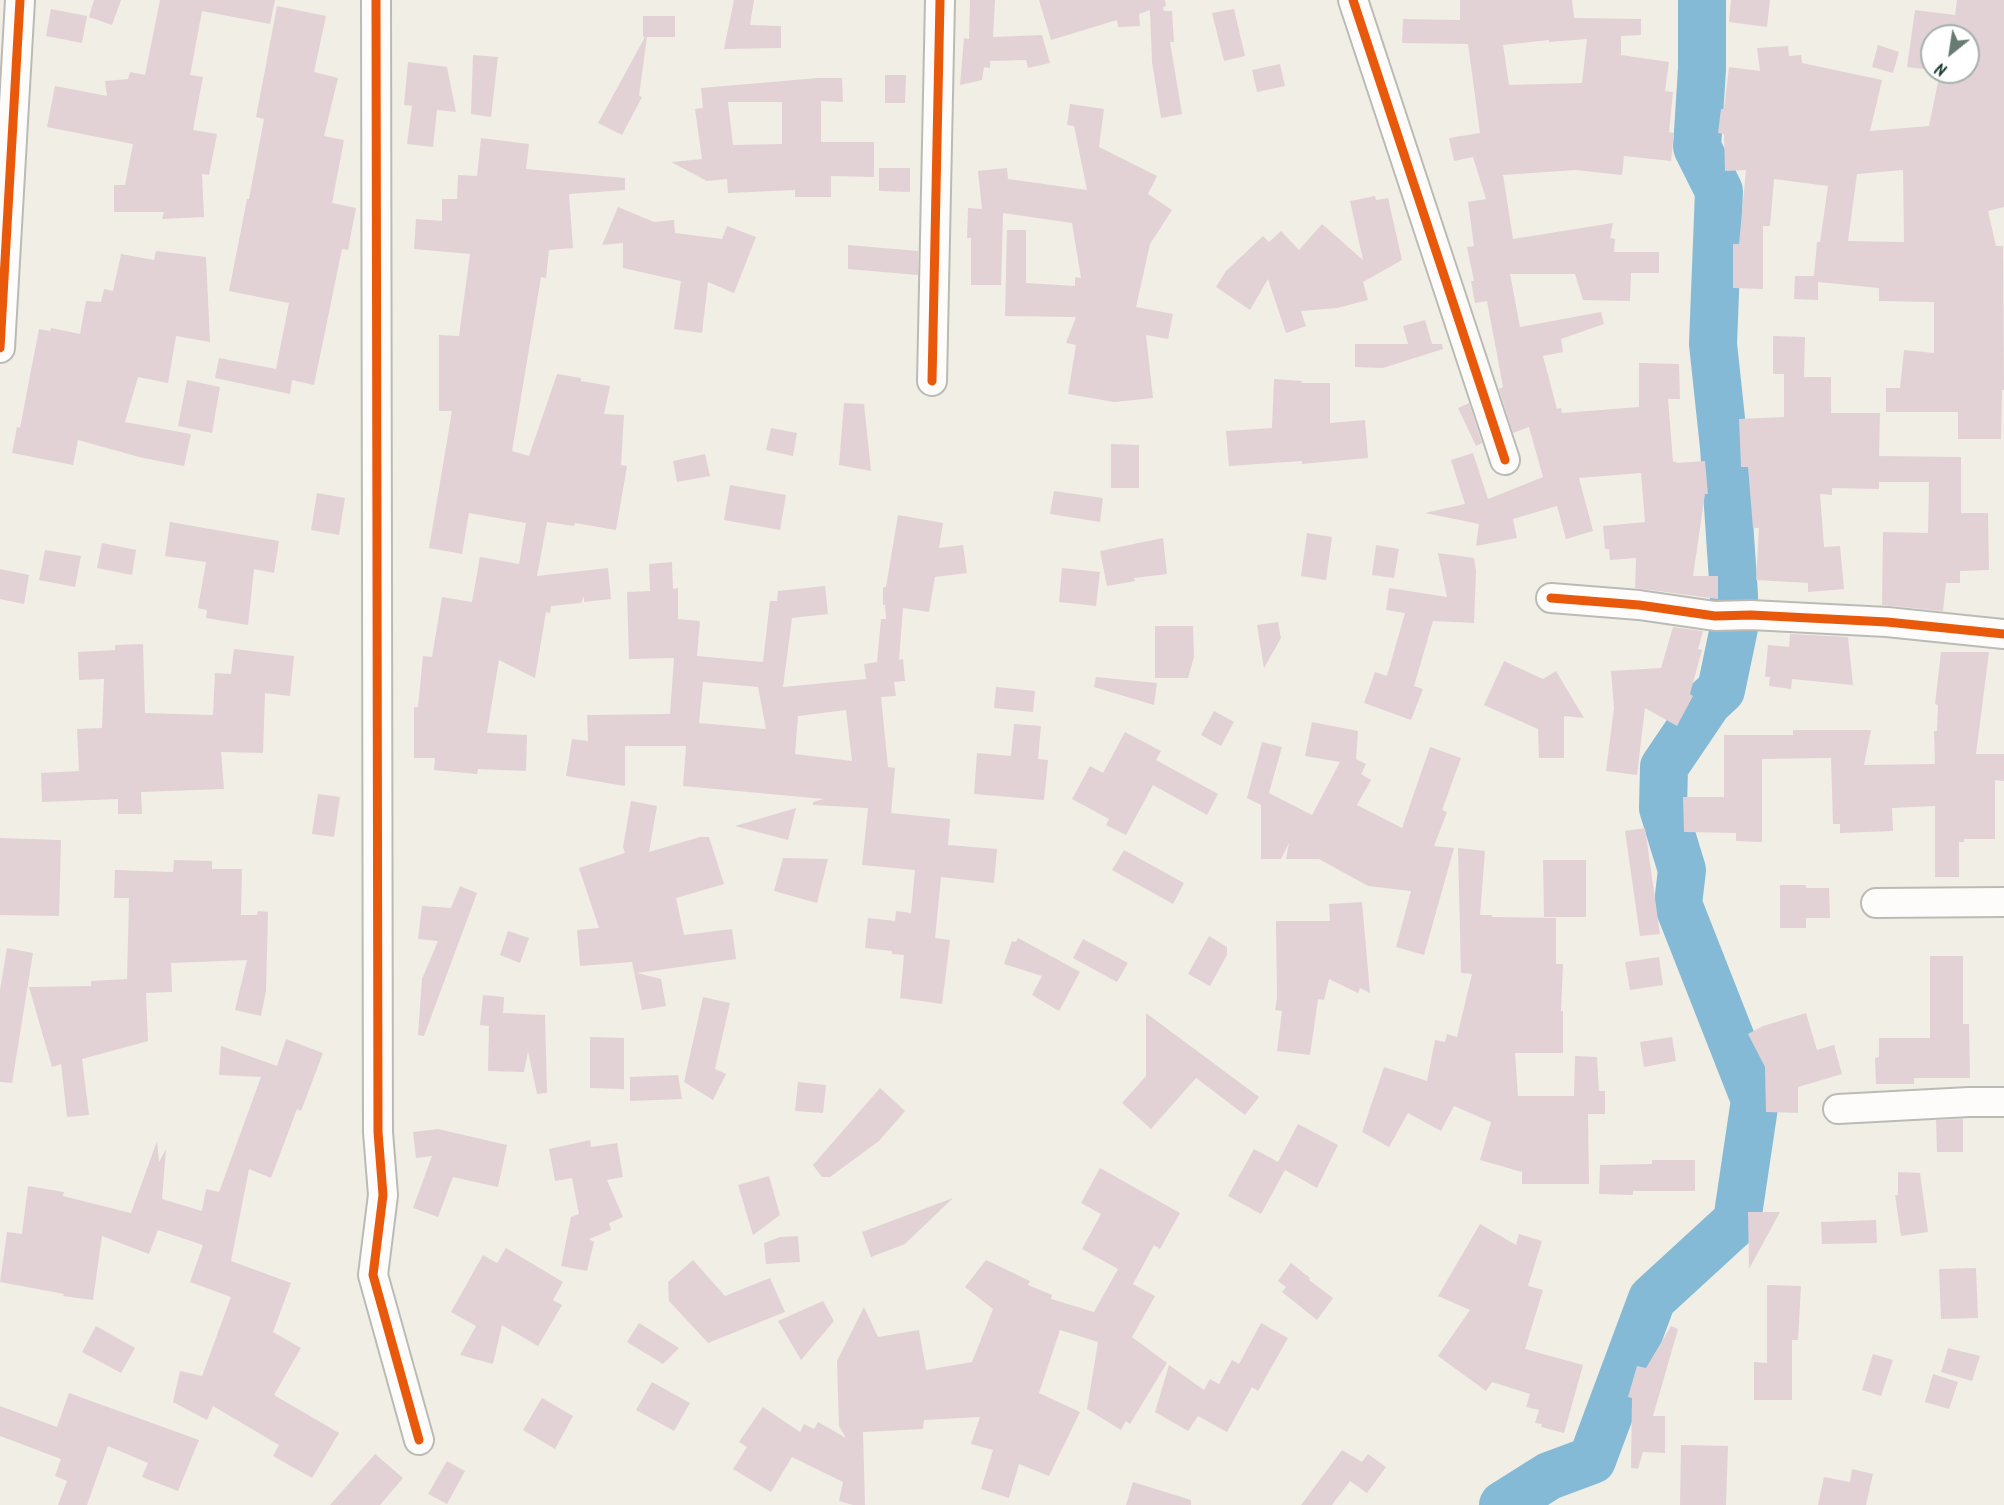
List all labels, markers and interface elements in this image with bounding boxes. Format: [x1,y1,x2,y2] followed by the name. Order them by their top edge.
[1920,24,1980,84] north arrow
[1931,55,1952,82] text: N

